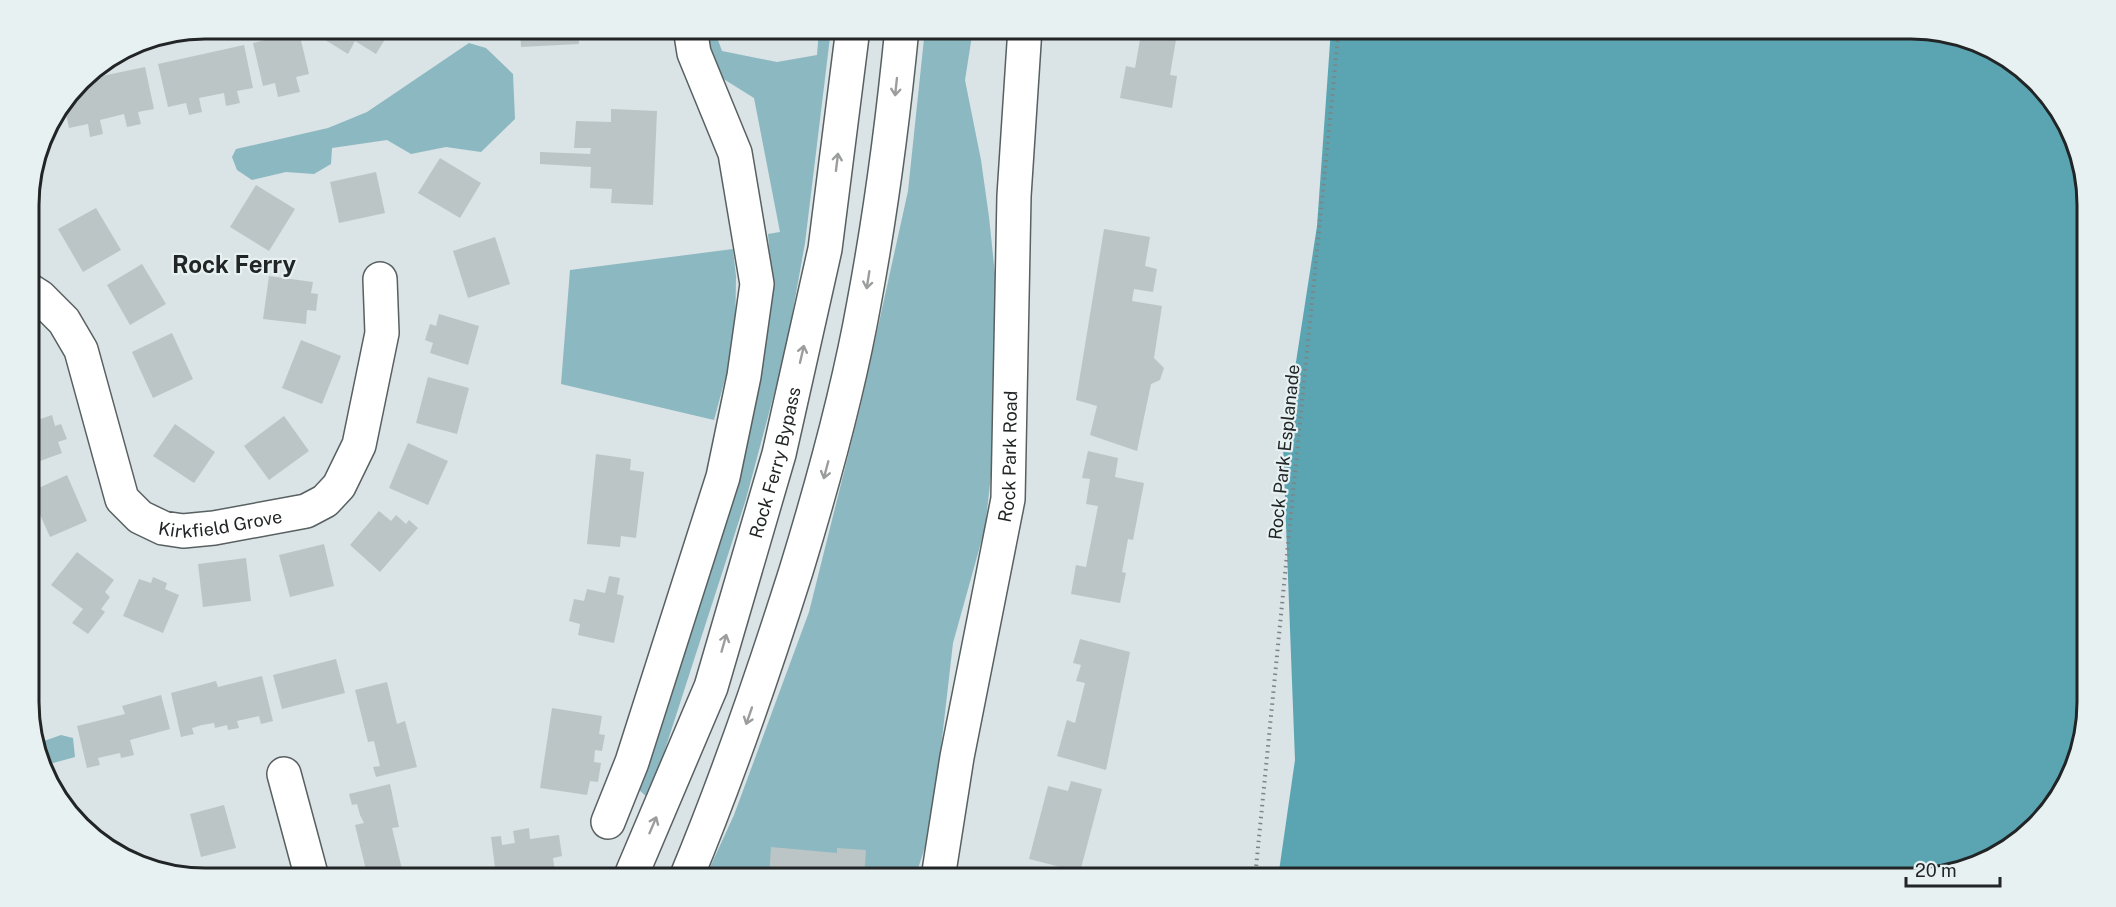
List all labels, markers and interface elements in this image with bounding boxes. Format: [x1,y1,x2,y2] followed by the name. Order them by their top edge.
[890,76,901,96] one-way arrow
[831,152,842,172] one-way arrow
[172,250,297,278] district label: Rock Ferry
[862,269,873,289] one-way arrow
[796,344,808,363] one-way arrow
[1264,363,1304,541] street label: Rock Park Esplanade
[745,385,804,540] street label: Rock Ferry Bypass
[993,390,1021,524] street label: Rock Park Road
[820,460,831,479] one-way arrow
[157,505,284,542] street label: Kirkfield Grove
[719,634,730,653] one-way arrow
[742,706,753,725] one-way arrow
[648,816,659,834] one-way arrow
[1906,850,2000,888] scale bar
[1915,860,1957,881] text: 20 m

